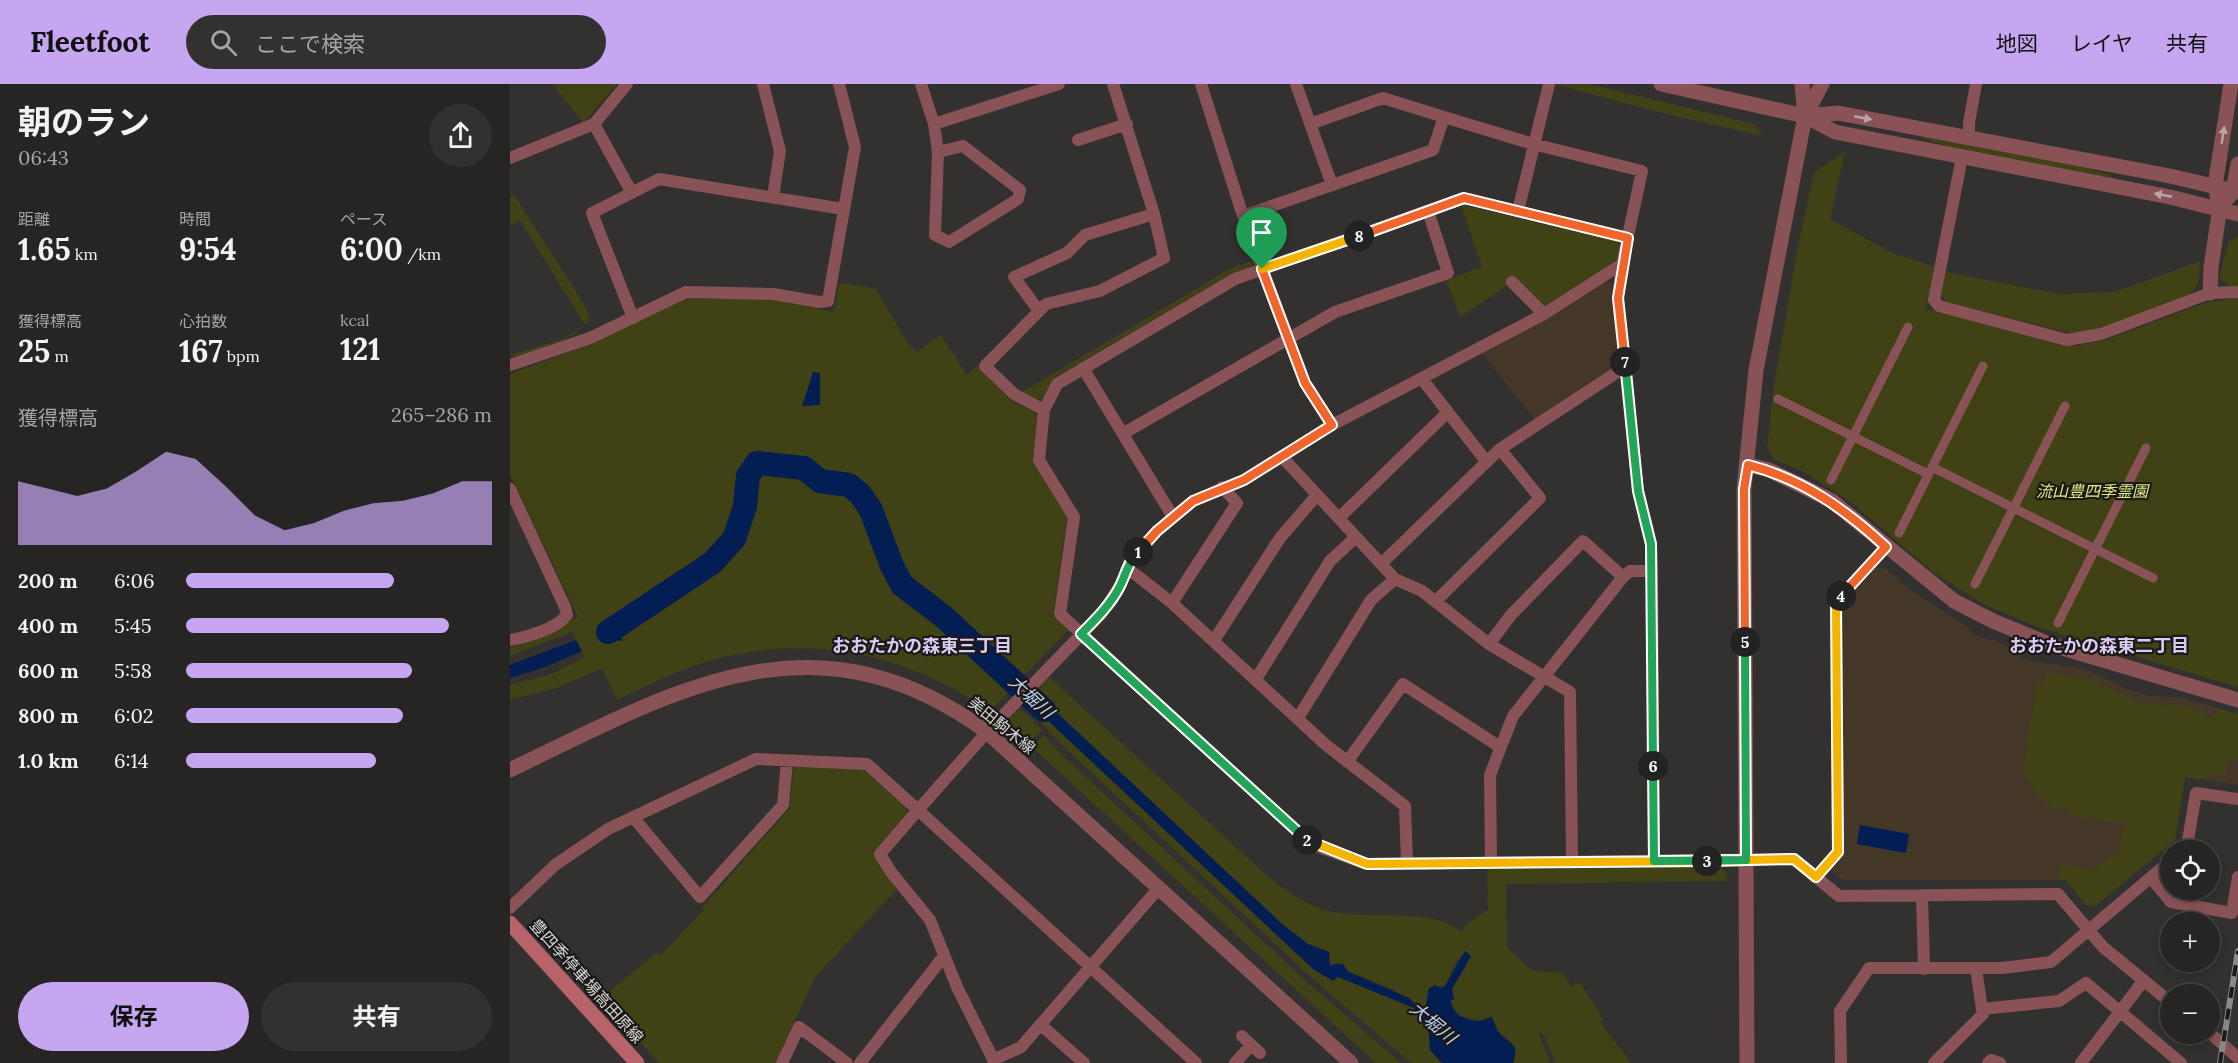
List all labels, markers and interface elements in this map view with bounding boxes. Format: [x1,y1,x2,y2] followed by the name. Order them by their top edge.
[186,15,606,69] search box
[30,24,150,60] text: Fleetfoot
[207,26,240,59] icon: search
[255,30,365,58] text: ここで検索
[1996,30,2038,57] text: 地図
[2071,30,2133,57] text: レイヤ
[2166,30,2208,57] text: 共有
[18,101,150,143] text: 朝のラン
[429,104,492,167] button: share
[1854,114,1873,123] one-way arrow
[2219,126,2228,145] one-way arrow
[18,145,69,170] text: 06:43
[2153,190,2172,200] one-way arrow
[1236,207,1287,269] pin
[18,209,50,229] text: 距離
[179,209,211,229] text: 時間
[340,209,387,229] text: ペース
[1245,216,1278,249] icon: arrive
[1344,221,1374,251] pin: 8
[1354,226,1364,246] text: 8
[18,230,71,268] text: 1.65
[179,230,237,268] text: 9:54
[340,230,403,268] text: 6:00
[71,244,98,264] text: km
[403,244,441,264] text: /km
[340,310,370,330] text: kcal
[18,311,82,331] text: 獲得標高
[179,311,227,331] text: 心拍数
[340,330,380,368] text: 121
[18,332,50,370] text: 25
[179,332,223,370] text: 167
[50,346,69,366] text: m
[223,346,260,366] text: bpm
[1610,347,1640,377] pin: 7
[1621,352,1629,372] text: 7
[391,402,492,427] text: 265–286 m
[18,405,98,430] text: 獲得標高
[2036,481,2150,501] park label: 流山豊四季霊園
[1123,537,1153,567] pin: 1
[1135,542,1141,562] text: 1
[18,568,78,593] text: 200 m
[114,568,155,593] text: 6:06
[1826,581,1856,611] pin: 4
[1837,586,1845,606] text: 4
[18,613,78,638] text: 400 m
[114,613,152,638] text: 5:45
[1730,627,1760,657] pin: 5
[1741,632,1749,652] text: 5
[832,634,1012,657] district label: おおたかの森東三丁目
[2009,634,2189,657] district label: おおたかの森東二丁目
[18,658,79,683] text: 600 m
[114,658,152,683] text: 5:58
[1004,670,1060,725] water label: 大堀川
[965,692,1039,758] street label: 美田駒木線
[18,703,79,728] text: 800 m
[114,703,154,728] text: 6:02
[18,748,79,773] text: 1.0 km
[114,748,149,773] text: 6:14
[1638,751,1668,781] pin: 6
[1648,756,1658,776] text: 6
[1292,825,1322,855] pin: 2
[1303,830,1311,850] text: 2
[2160,840,2220,1044] map controls
[2160,840,2220,900] button: locate
[1692,846,1722,876] pin: 3
[1703,851,1711,871] text: 3
[2160,912,2220,972] button: +
[526,915,648,1047] street label: 豊四季停車場高田原線
[18,982,249,1051] button: 保存
[261,982,492,1051] button: 共有
[2160,984,2220,1044] button: −
[1405,996,1463,1050] water label: 大堀川

